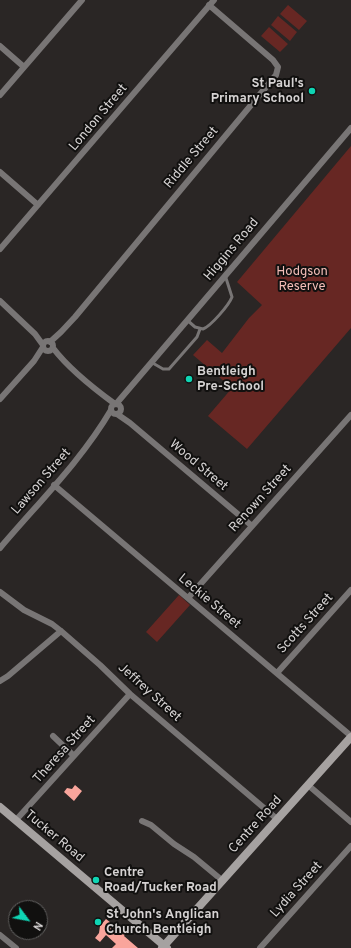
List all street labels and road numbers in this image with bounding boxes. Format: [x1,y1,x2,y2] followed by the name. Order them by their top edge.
[66,81,132,155] street label: London Street
[162,124,222,192] street label: Riddle Street
[201,216,263,284] street label: Higgins Road
[166,437,230,495] street label: Wood Street
[9,446,75,518] street label: Lawson Street
[227,462,295,536] street label: Renown Street
[174,571,244,633] street label: Leckie Street
[275,591,337,657] street label: Scotts Street
[114,660,184,726] street label: Jeffrey Street
[31,713,99,787] street label: Theresa Street
[226,793,286,857] street label: Centre Road
[21,808,87,866] street label: Tucker Road
[268,859,326,921] street label: Lydia Street

